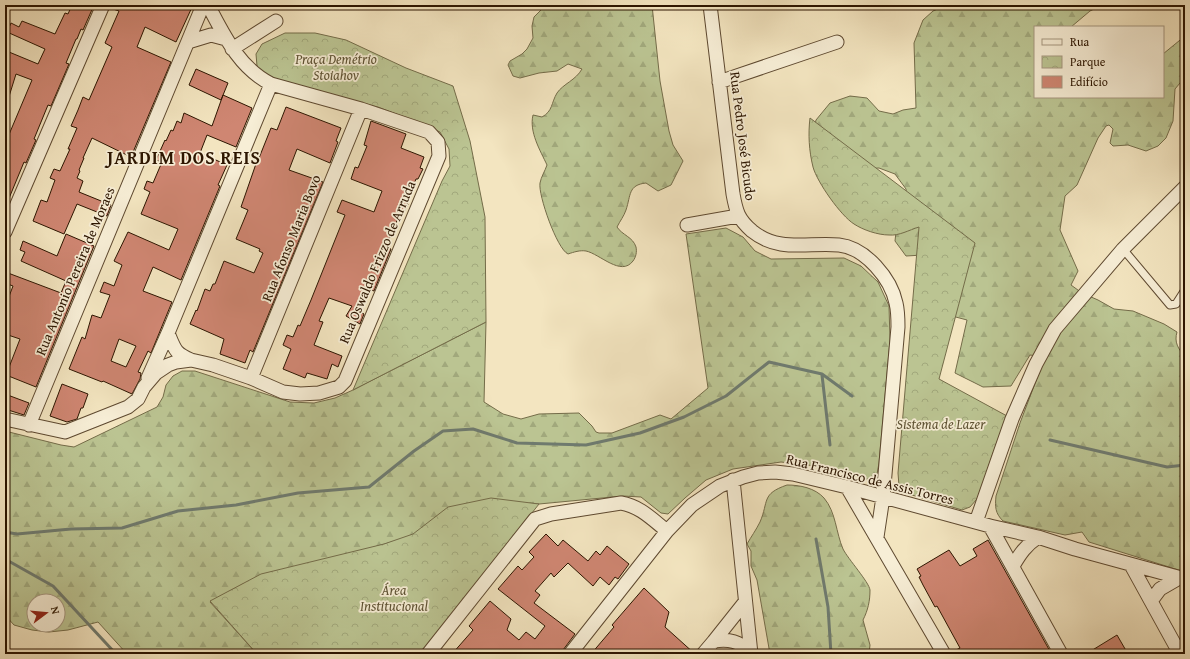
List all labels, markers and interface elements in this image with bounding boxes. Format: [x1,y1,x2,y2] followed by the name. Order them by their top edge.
[1034,26,1164,98] legend
[1070,33,1089,50] text: Rua
[294,49,377,85] park label: Praça Demétrio Stoiahov
[1070,53,1106,70] text: Parque
[725,70,761,202] street label: Rua Pedro José Bicudo
[1070,73,1108,90] text: Edifício
[104,144,261,171] district label: JARDIM DOS REIS
[256,172,326,304] street label: Rua Afonso Maria Bovo
[334,177,421,347] street label: Rua Oswaldo Frizzo de Arruda
[30,184,120,358] street label: Rua Antonio Pereira de Moraes
[897,414,986,434] park label: Sistema de Lazer
[784,449,956,509] street label: Rua Francisco de Assis Torres
[360,580,429,616] park label: Área Institucional
[26,593,66,633] north arrow
[47,605,64,617] text: N

